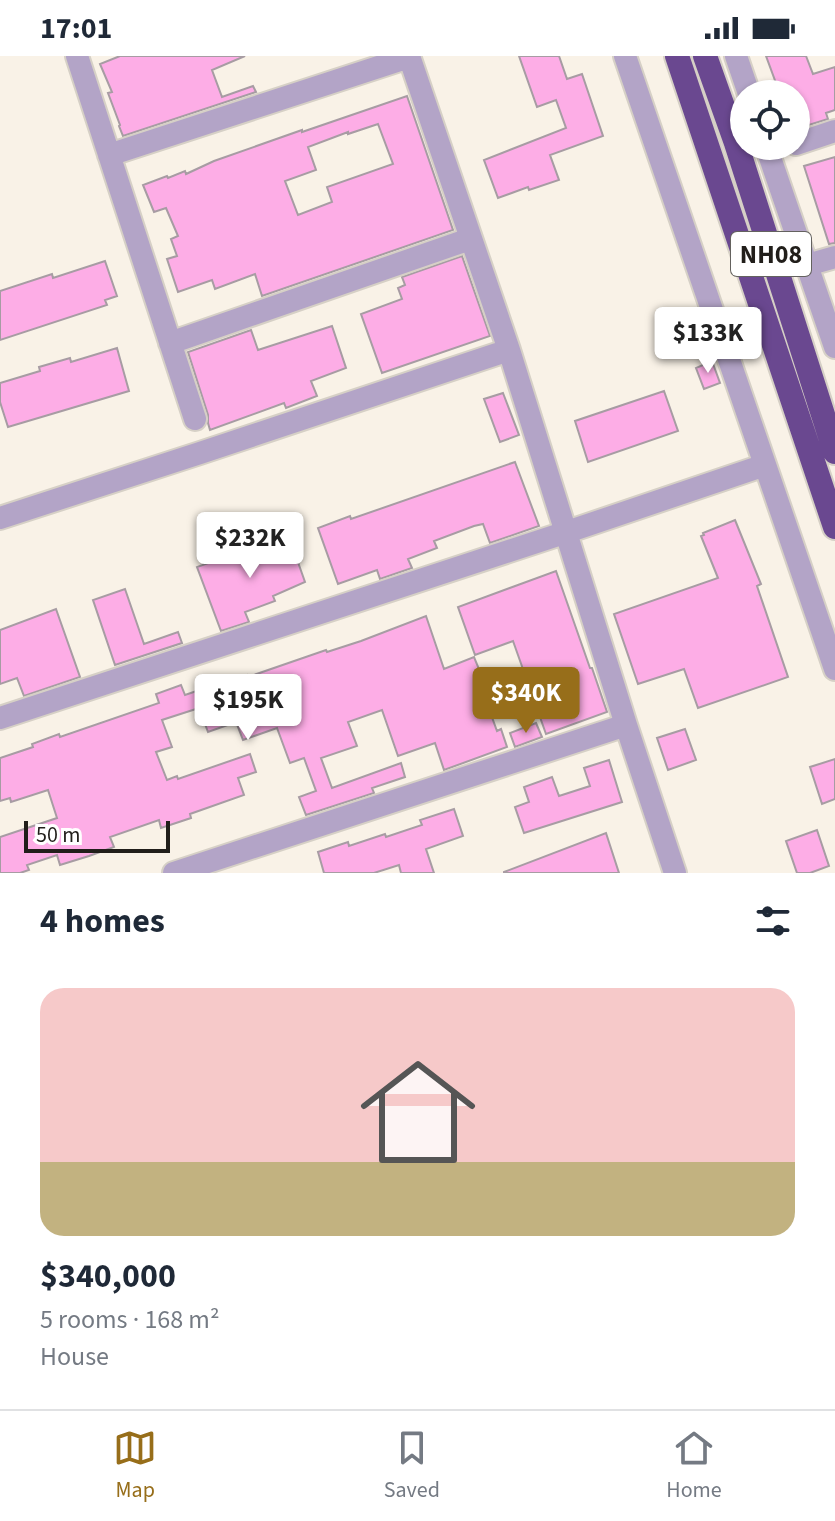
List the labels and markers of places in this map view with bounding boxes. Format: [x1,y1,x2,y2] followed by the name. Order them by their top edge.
[652,307,764,375] pin: $133K
[194,512,306,580] pin: $232K
[470,667,582,735] pin: $340K
[192,674,304,742] pin: $195K

